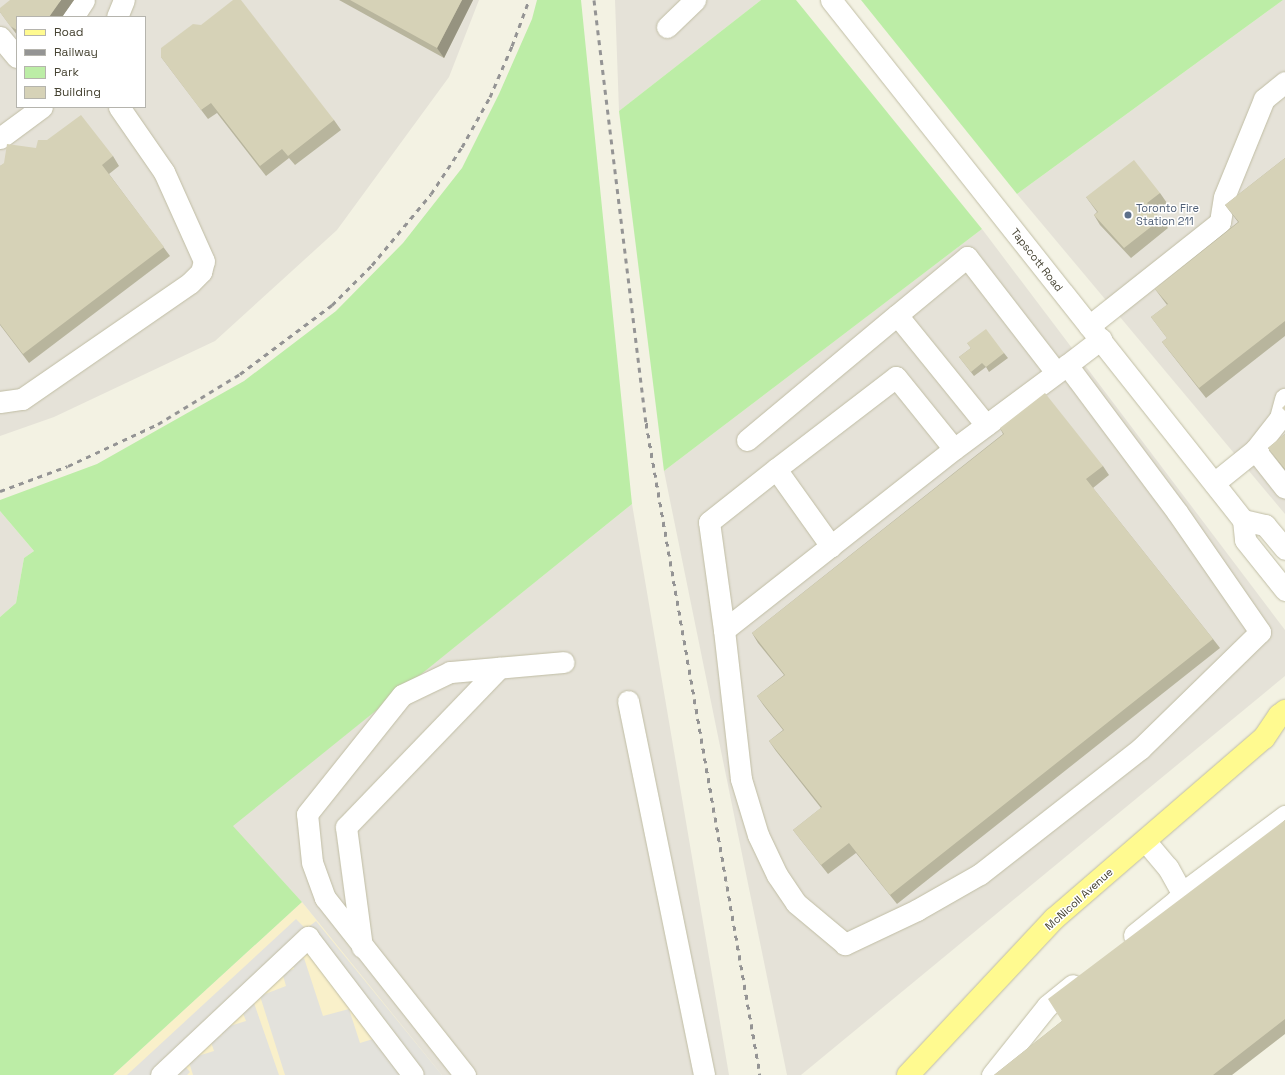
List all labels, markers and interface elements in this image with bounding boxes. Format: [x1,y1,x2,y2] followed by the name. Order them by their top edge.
[16,16,146,108] legend
[54,24,83,40] text: Road
[54,44,98,60] text: Railway
[54,64,79,80] text: Park
[54,84,101,100] text: Building
[1136,202,1199,228] place label: Toronto Fire Station 211
[1123,210,1133,220] marker: Toronto Fire Station 211
[1008,226,1066,294] street label: Tapscott Road
[1042,865,1116,933] street label: McNicoll Avenue

